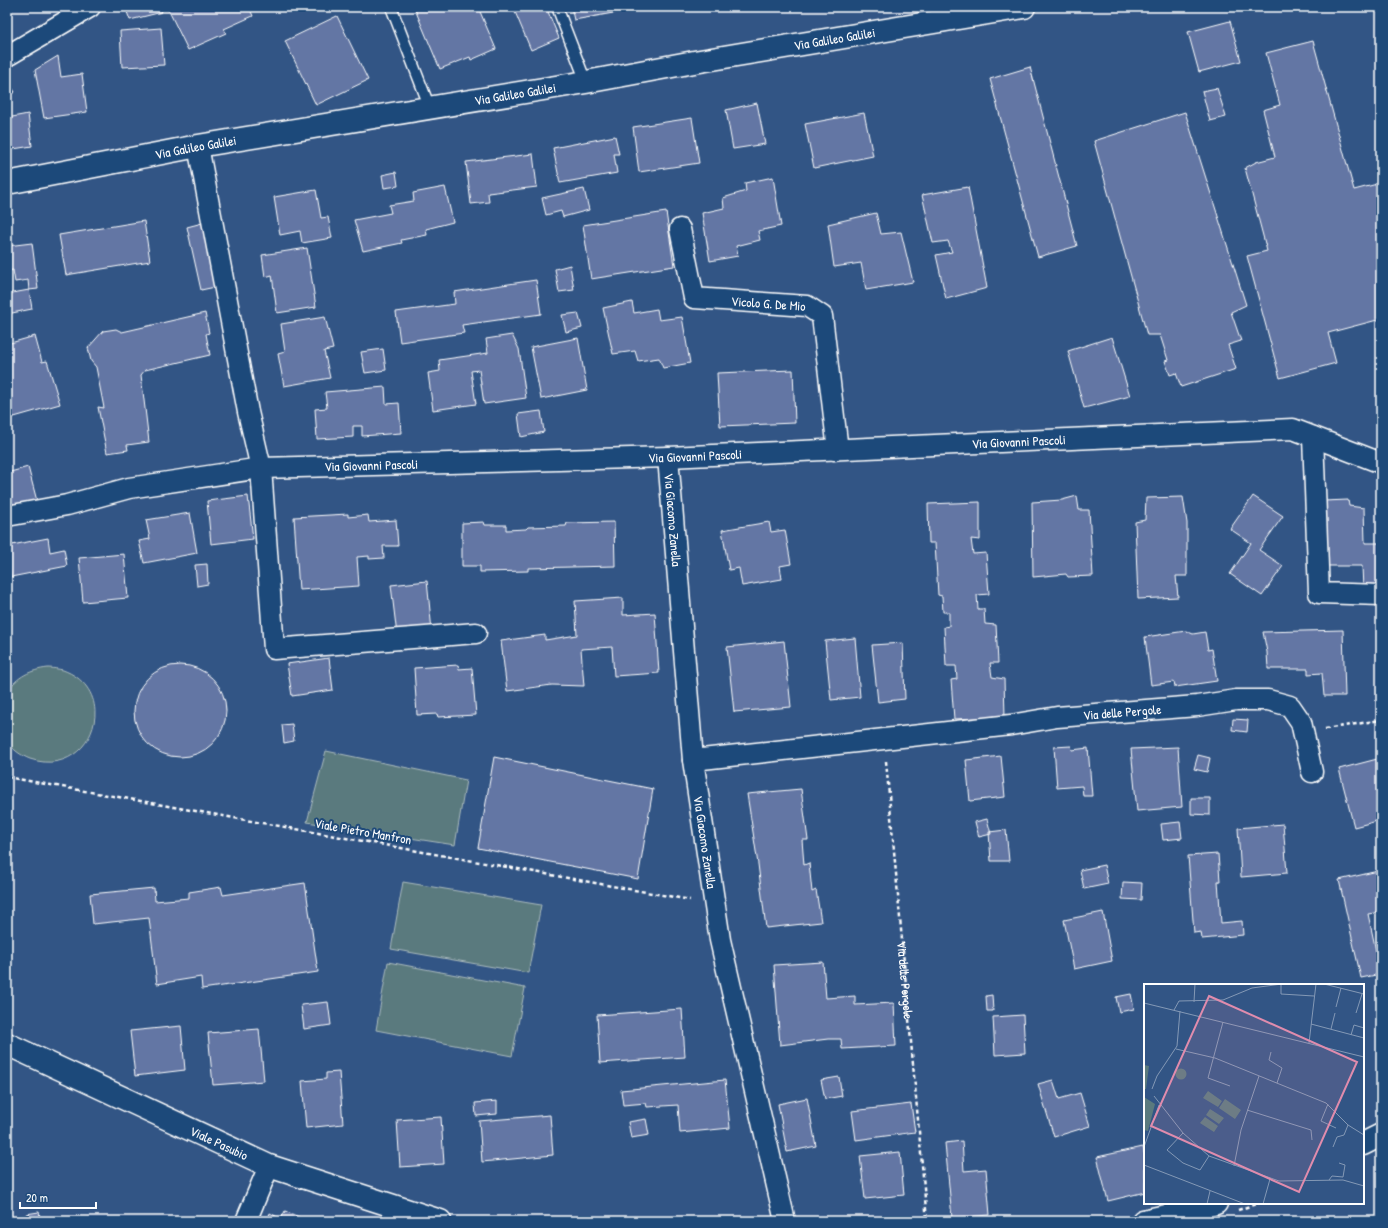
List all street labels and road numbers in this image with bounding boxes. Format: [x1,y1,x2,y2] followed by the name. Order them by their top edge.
[792,23,877,54] street label: Via Galileo Galilei
[473,78,557,109] street label: Via Galileo Galilei
[153,131,238,163] street label: Via Galileo Galilei
[731,292,806,315] street label: Vicolo G. De Mio
[971,430,1066,452] street label: Via Giovanni Pascoli
[648,445,742,467] street label: Via Giovanni Pascoli
[324,455,418,475] street label: Via Giovanni Pascoli
[660,472,686,567] street label: Via Giacomo Zanella
[1082,700,1162,724] street label: Via delle Pergole
[689,794,721,890] street label: Via Giacomo Zanella
[313,814,413,848] street label: Viale Pietro Manfron
[893,940,918,1020] street label: Via delle Pergole
[187,1122,251,1164] street label: Viale Pasubio

